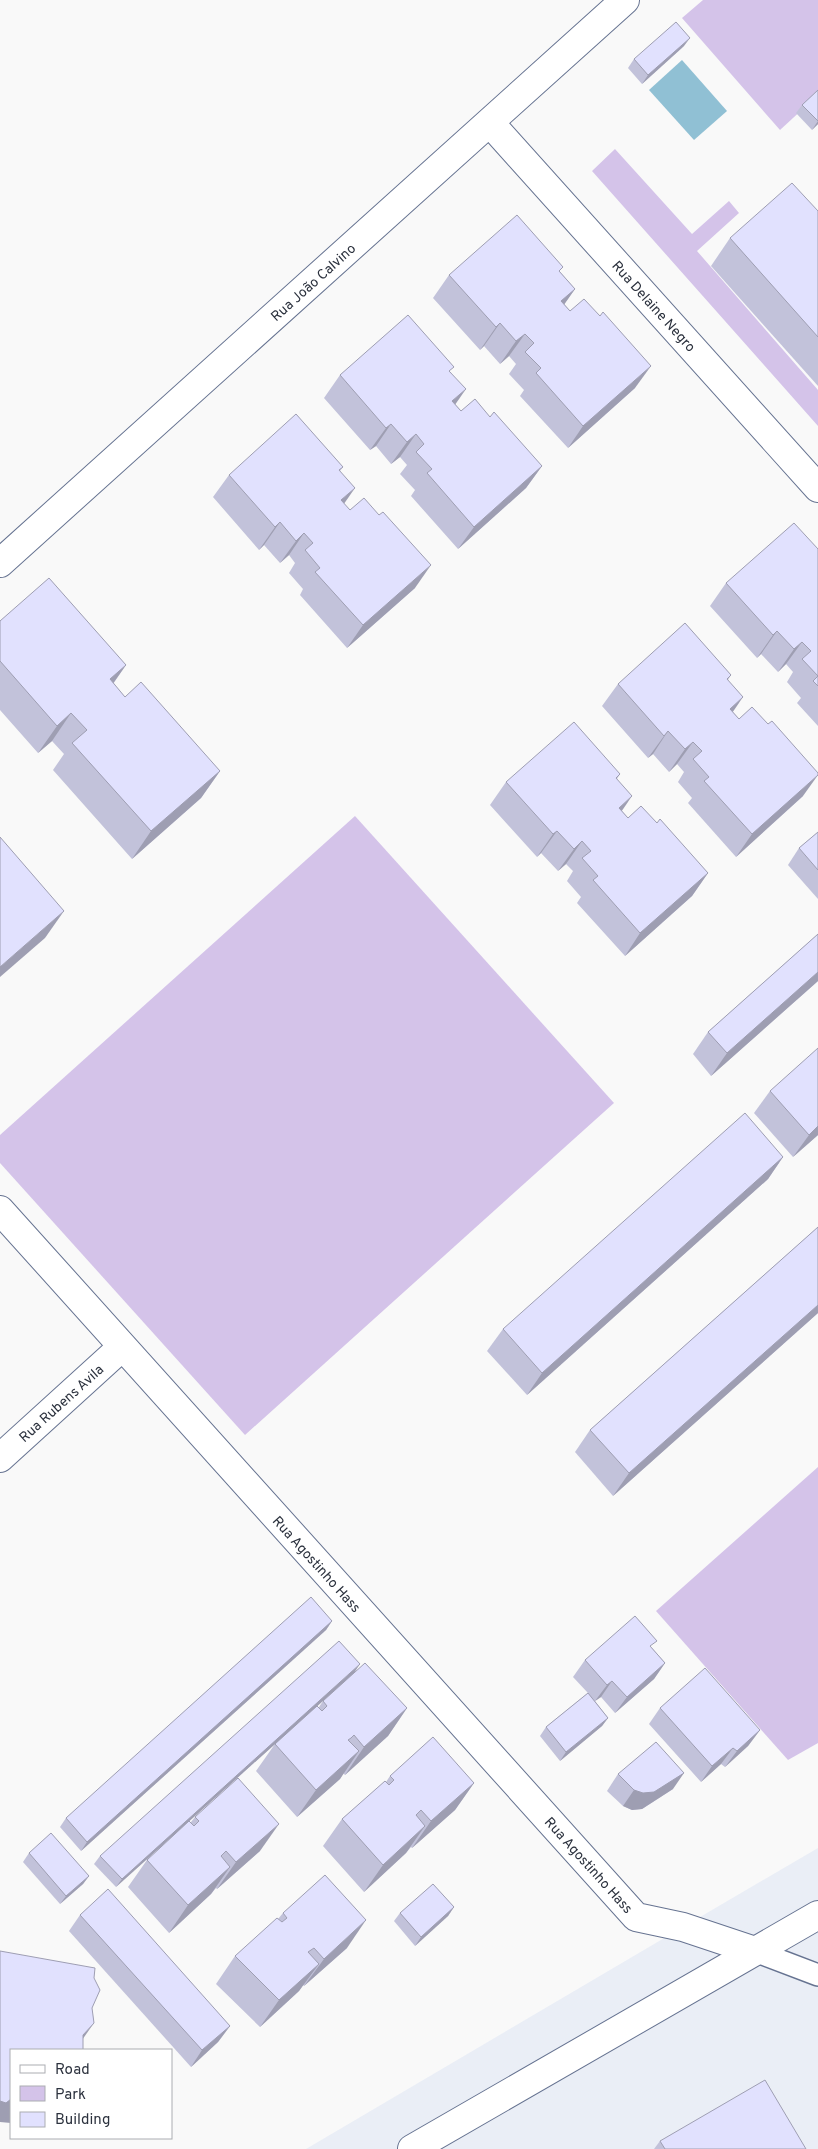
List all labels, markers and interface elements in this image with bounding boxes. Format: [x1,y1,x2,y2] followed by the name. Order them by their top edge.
[268,240,360,326] street label: Rua João Calvino
[607,258,698,356] street label: Rua Delaine Negro
[16,1362,108,1447] street label: Rua Rubens Avila
[268,1513,364,1617] street label: Rua Agostinho Hass
[540,1814,636,1918] street label: Rua Agostinho Hass
[10,2049,172,2139] legend
[55,2061,90,2080] text: Road
[55,2086,86,2105] text: Park
[55,2111,110,2130] text: Building

